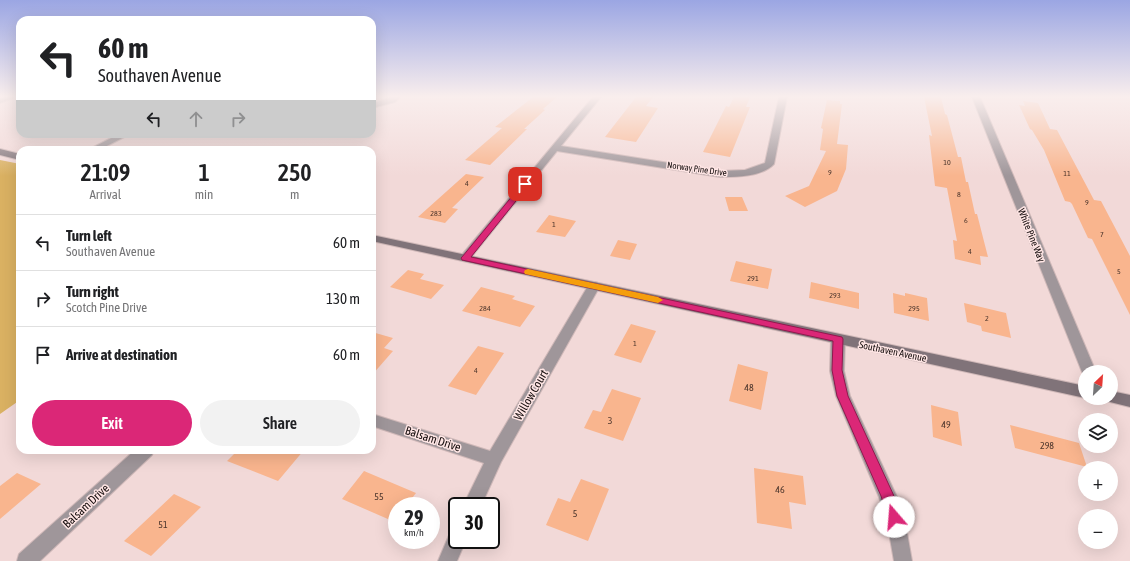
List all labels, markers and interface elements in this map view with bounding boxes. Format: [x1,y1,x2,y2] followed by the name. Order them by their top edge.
[32,32,84,84] icon: left
[98,32,148,64] text: 60 m
[98,65,221,86] text: Southaven Avenue
[143,108,165,130] icon: left
[185,108,207,130] icon: ahead
[227,108,249,130] icon: right
[943,158,951,167] house number: 10
[80,159,130,186] text: 21:09
[198,159,210,186] text: 1
[278,159,312,186] text: 250
[667,160,727,178] street label: Norway Pine Drive
[508,167,542,201] pin
[828,168,832,177] house number: 9
[1063,169,1071,178] house number: 11
[514,173,536,195] icon: arrive
[465,179,469,188] house number: 4
[89,187,121,202] text: Arrival
[195,187,213,202] text: min
[290,187,299,202] text: m
[957,190,961,199] house number: 8
[1085,198,1089,207] house number: 9
[1016,207,1047,263] street label: White Pine Way
[430,209,442,218] house number: 283
[964,216,968,225] house number: 6
[552,220,556,229] house number: 1
[66,227,112,244] text: Turn left
[1100,230,1104,239] house number: 7
[32,232,54,254] icon: left
[333,234,360,251] text: 60 m
[66,244,155,259] text: Southaven Avenue
[968,247,972,256] house number: 4
[1117,267,1121,276] house number: 5
[747,274,759,283] house number: 291
[66,283,119,300] text: Turn right
[32,288,54,310] icon: right
[326,290,360,307] text: 130 m
[829,291,841,300] house number: 293
[66,300,147,315] text: Scotch Pine Drive
[479,304,491,313] house number: 284
[908,304,920,313] house number: 295
[985,314,989,323] house number: 2
[633,339,637,348] house number: 1
[858,339,928,364] street label: Southaven Avenue
[32,344,54,366] icon: arrive
[66,346,177,363] text: Arrive at destination
[333,346,360,363] text: 60 m
[1078,365,1118,405] north arrow
[1078,365,1118,549] map controls
[474,366,478,375] house number: 4
[511,367,551,423] street label: Willow Court
[744,382,754,393] house number: 48
[32,400,192,446] button: Exit
[200,400,360,446] button: Share
[1078,413,1118,453] button: layers
[608,415,613,426] house number: 3
[941,419,951,430] house number: 49
[403,423,463,455] street label: Balsam Drive
[1040,440,1054,451] house number: 298
[1078,461,1118,501] button: +
[60,481,112,531] street label: Balsam Drive
[775,484,785,495] house number: 46
[374,491,384,502] house number: 55
[873,496,915,538] position arrow
[448,497,500,549] speed limit sign: 30
[405,506,423,529] text: 29
[573,508,578,519] house number: 5
[1078,509,1118,549] button: −
[158,519,168,530] house number: 51
[404,527,424,538] text: km/h

